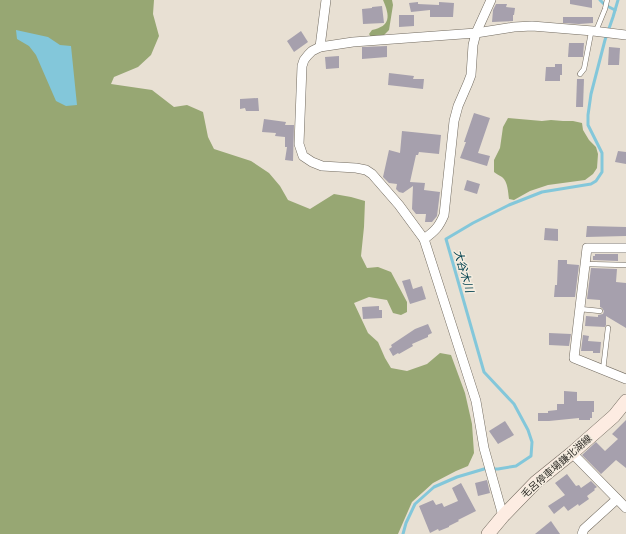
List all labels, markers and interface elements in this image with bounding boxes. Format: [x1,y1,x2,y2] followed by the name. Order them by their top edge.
[450,248,477,295] water label: 大谷木川
[518,432,595,502] street label: 毛呂停車場鎌北湖線

